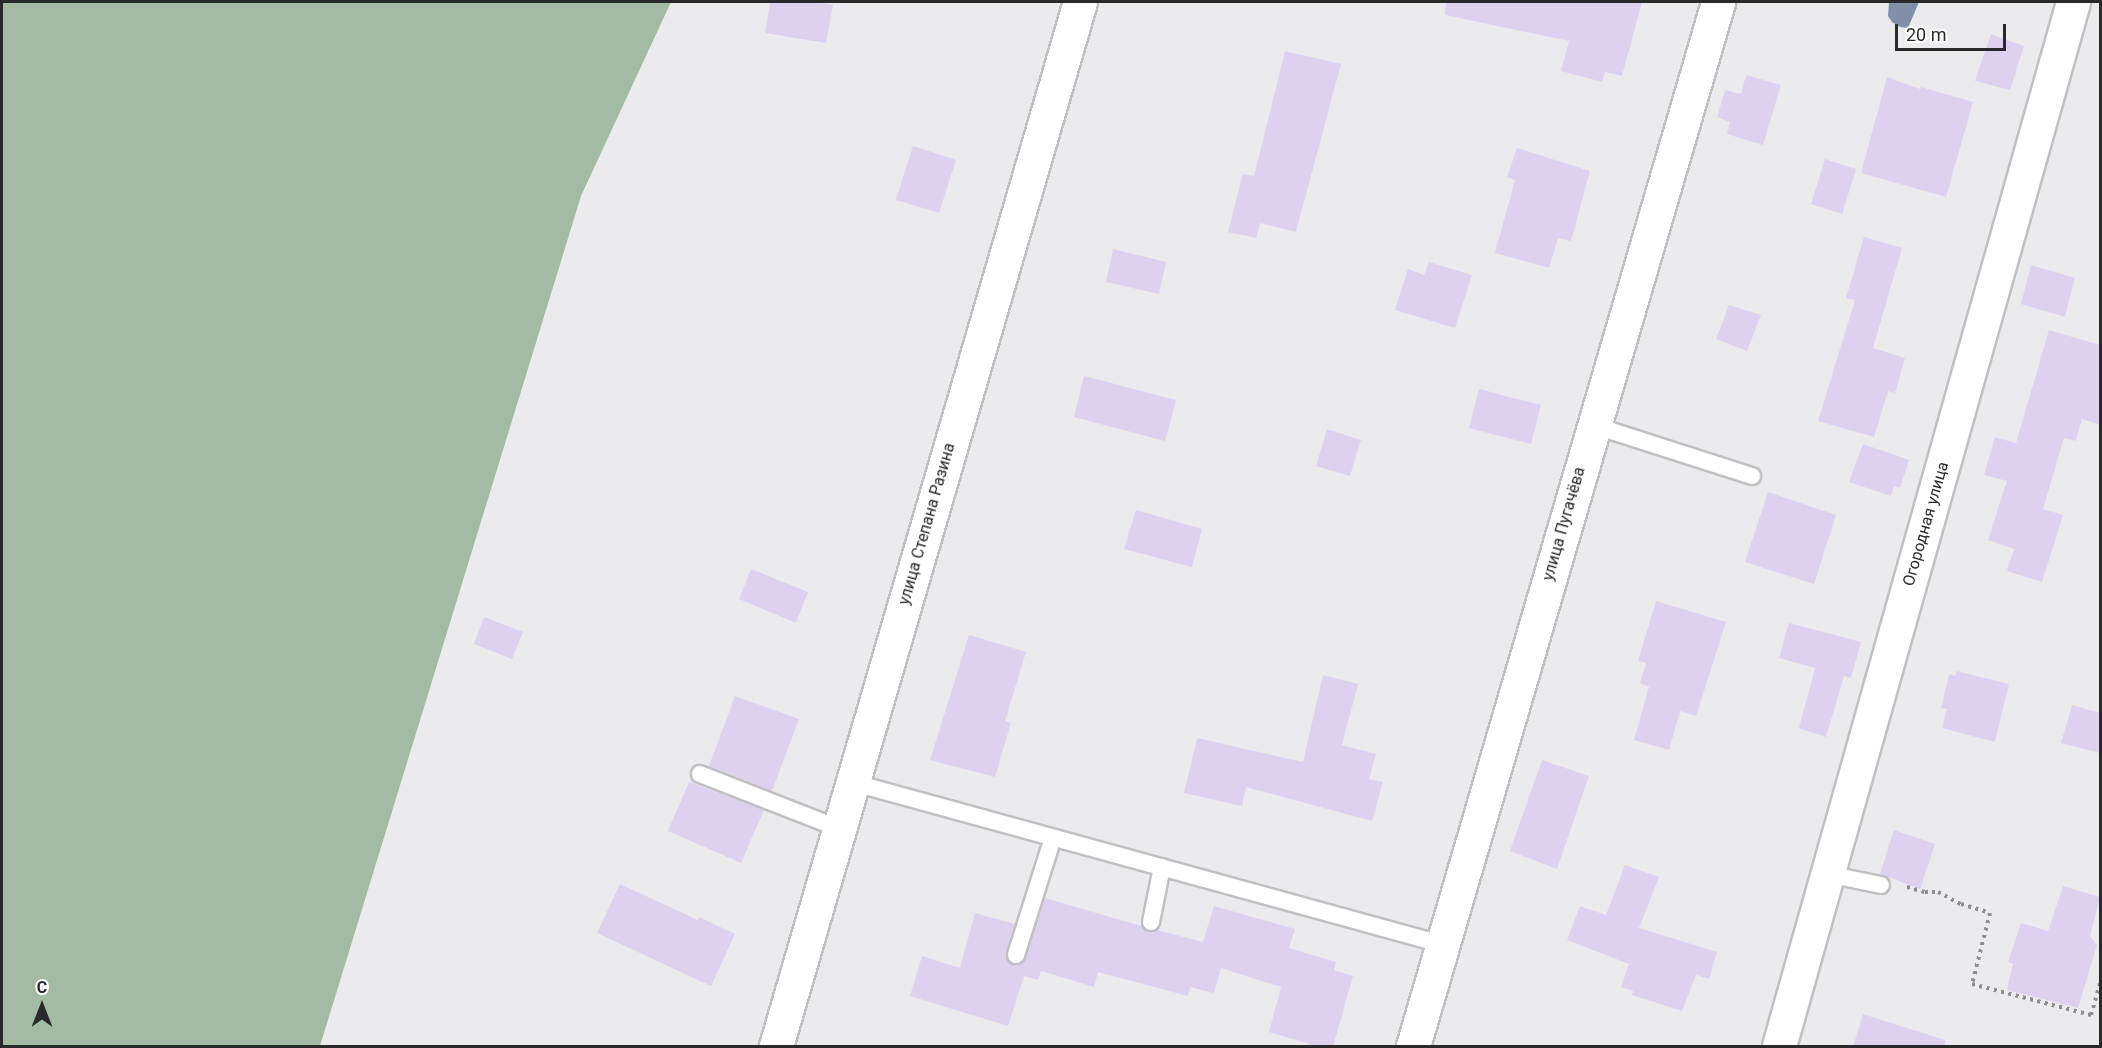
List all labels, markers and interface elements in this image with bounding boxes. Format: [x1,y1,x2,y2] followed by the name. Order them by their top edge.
[1898,12,2009,50] scale bar
[1906,24,1946,45] text: 20 m
[895,441,959,607] street label: улица Степана Разина
[1899,460,1953,588] street label: Огородная улица
[1539,465,1589,583] street label: улица Пугачёва
[12,976,72,1036] north arrow
[37,978,47,997] text: С

